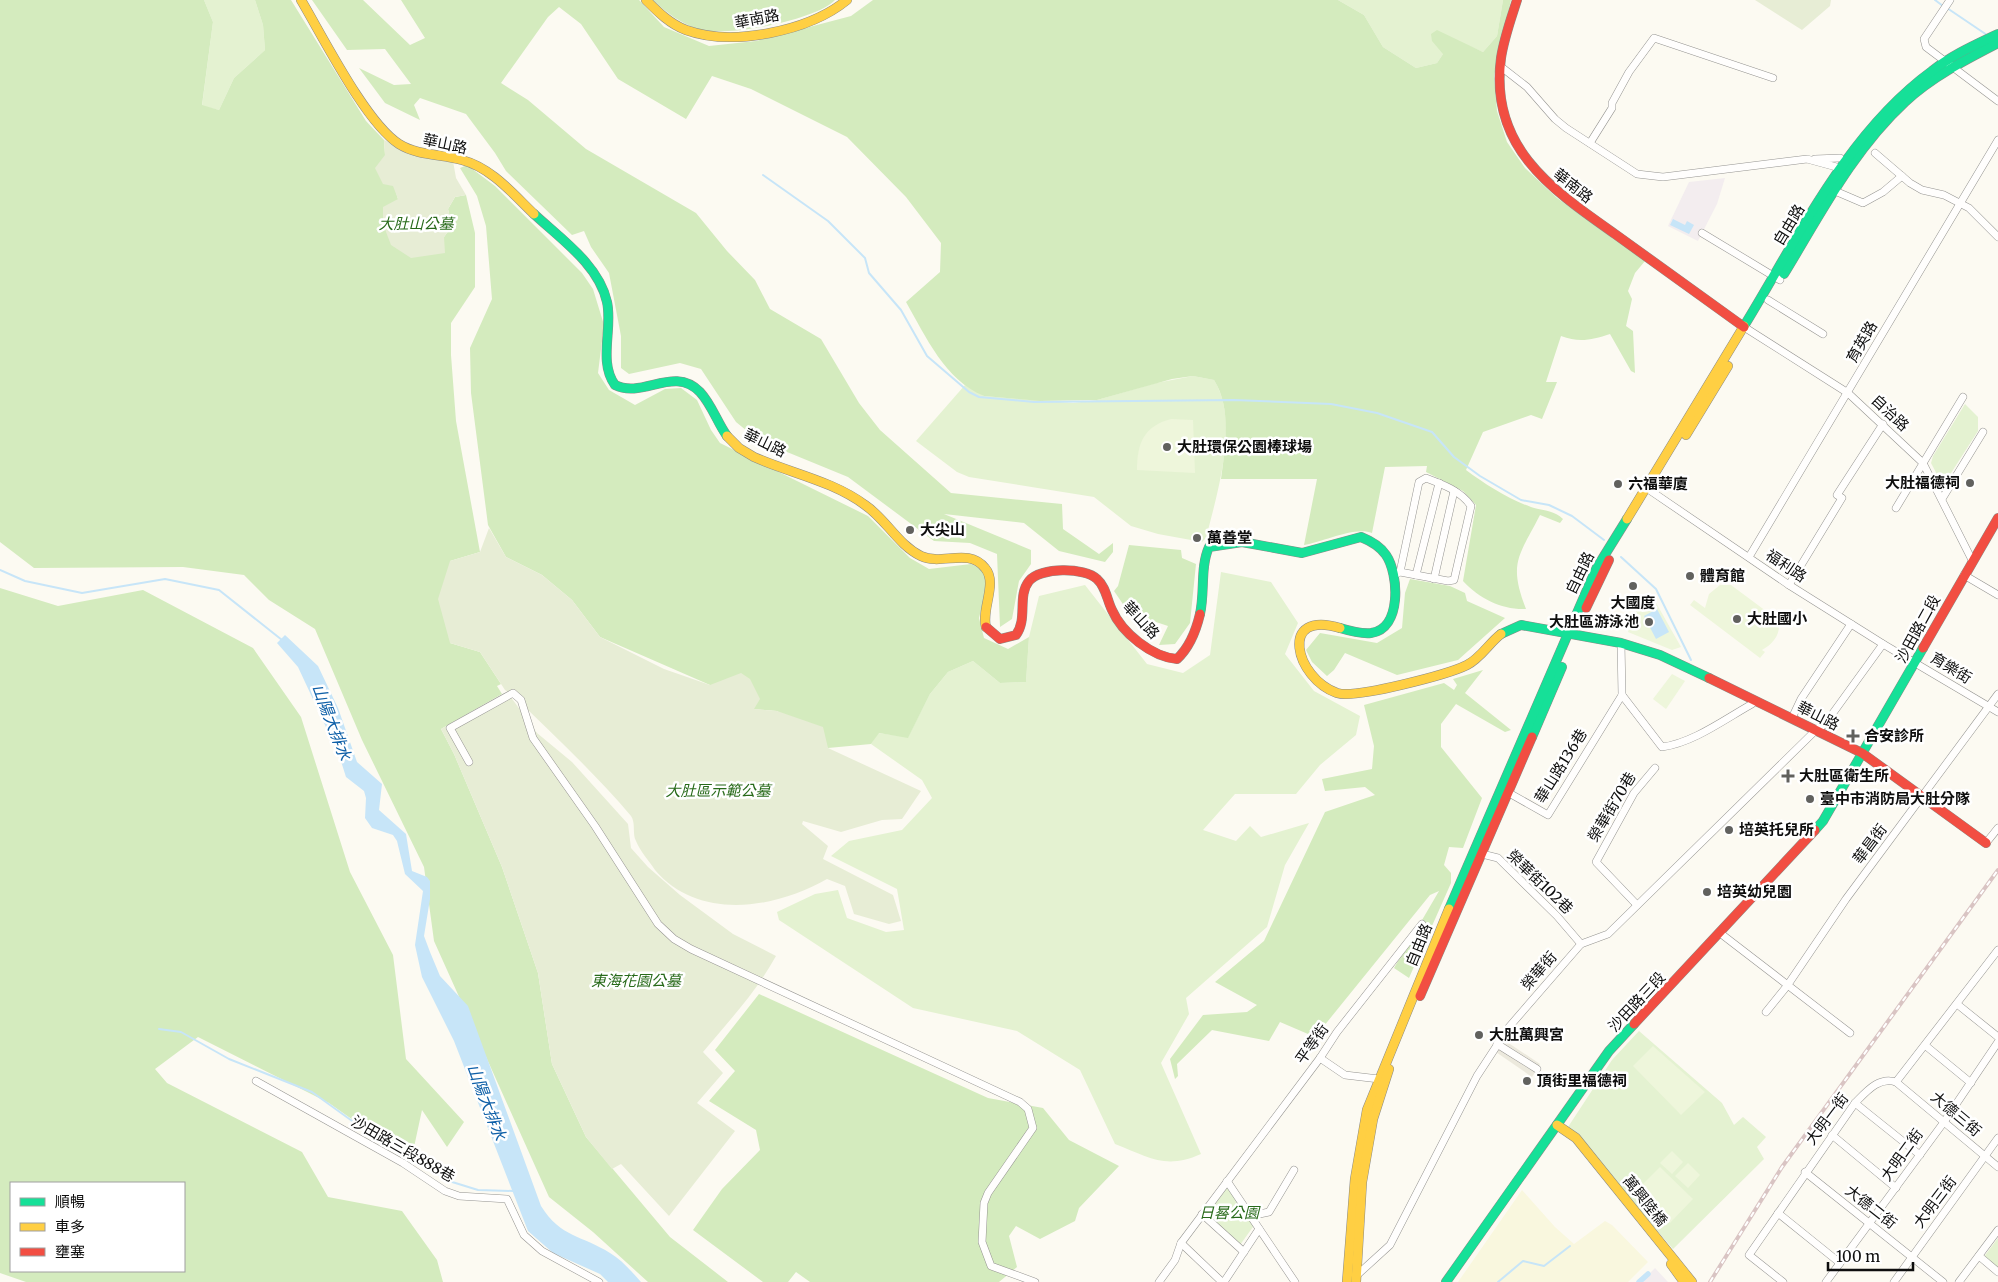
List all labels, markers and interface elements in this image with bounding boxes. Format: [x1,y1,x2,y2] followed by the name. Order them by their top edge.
[733,5,781,32] street label: 華南路
[421,130,469,157] street label: 華山路
[1550,164,1597,207] street label: 華南路
[1769,201,1808,249] street label: 自由路
[378,214,456,233] park label: 大肚山公墓
[1842,318,1881,366] street label: 育英路
[1867,390,1913,435] street label: 自治路
[741,424,790,461] street label: 華山路
[1177,437,1312,456] place label: 大肚環保公園棒球場
[1161,441,1173,453] marker: 大肚環保公園棒球場
[1885,473,1960,492] place label: 大肚福德祠
[1628,474,1688,493] place label: 六福華廈
[1964,477,1976,489] marker: 大肚福德祠
[1612,478,1624,490] marker: 六福華廈
[920,520,965,539] place label: 大尖山
[904,524,916,536] marker: 大尖山
[1207,528,1252,547] place label: 萬善堂
[1191,532,1203,544] marker: 萬善堂
[1762,545,1810,586] street label: 福利路
[1561,548,1598,597] street label: 自由路
[1700,566,1745,585] place label: 體育館
[1684,570,1696,582] marker: 體育館
[1627,580,1639,592] marker: 大國度
[1891,591,1944,666] street label: 沙田路二段
[1610,593,1656,612] place label: 大國度
[1119,597,1164,643] street label: 華山路
[1747,609,1808,628] place label: 大肚國小
[1549,612,1639,631] place label: 大肚區游泳池
[1731,613,1743,625] marker: 大肚國小
[1643,616,1655,628] marker: 大肚區游泳池
[1927,648,1975,687] street label: 育樂街
[308,681,356,764] water label: 山陽大排水
[1794,697,1843,734] street label: 華山路
[1530,725,1591,806] street label: 華山路136巷
[1864,726,1924,745] place label: 合安診所
[1846,729,1860,743] marker: 合安診所
[1799,766,1889,785] place label: 大肚區衛生所
[1583,769,1640,845] street label: 榮華街70巷
[1781,769,1795,783] marker: 大肚區衛生所
[665,781,773,800] park label: 大肚區示範公墓
[1820,789,1970,808] place label: 臺中市消防局大肚分隊
[1804,793,1816,805] marker: 臺中市消防局大肚分隊
[1739,820,1814,839] place label: 培英托兒所
[1848,820,1891,867] street label: 華昌街
[1723,824,1735,836] marker: 培英托兒所
[1503,846,1577,918] street label: 榮華街102巷
[1717,882,1792,901] place label: 培英幼兒園
[1701,886,1713,898] marker: 培英幼兒園
[1401,920,1436,969] street label: 自由路
[1517,947,1561,994] street label: 榮華街
[1604,968,1669,1036] street label: 沙田路三段
[591,971,684,990] park label: 東海花園公墓
[1291,1020,1332,1068] street label: 平等街
[1489,1025,1564,1044] place label: 大肚萬興宮
[1473,1029,1485,1041] marker: 大肚萬興宮
[463,1061,511,1144] water label: 山陽大排水
[1537,1071,1627,1090] place label: 頂街里福德祠
[1521,1075,1533,1087] marker: 頂街里福德祠
[1927,1087,1985,1140] street label: 大德三街
[1801,1089,1852,1148] street label: 大明一街
[348,1111,459,1186] street label: 沙田路三段888巷
[1876,1125,1927,1185] street label: 大明二街
[1619,1171,1672,1230] street label: 萬興陸橋
[1909,1172,1960,1231] street label: 大明三街
[1842,1181,1901,1233] street label: 大德二街
[10,1182,185,1272] legend
[55,1192,85,1211] text: 順暢
[1199,1203,1261,1222] park label: 日晷公園
[55,1217,85,1236] text: 車多
[1828,1240,1913,1272] scale bar
[55,1242,85,1261] text: 壅塞
[1836,1247,1880,1266] text: 100 m

